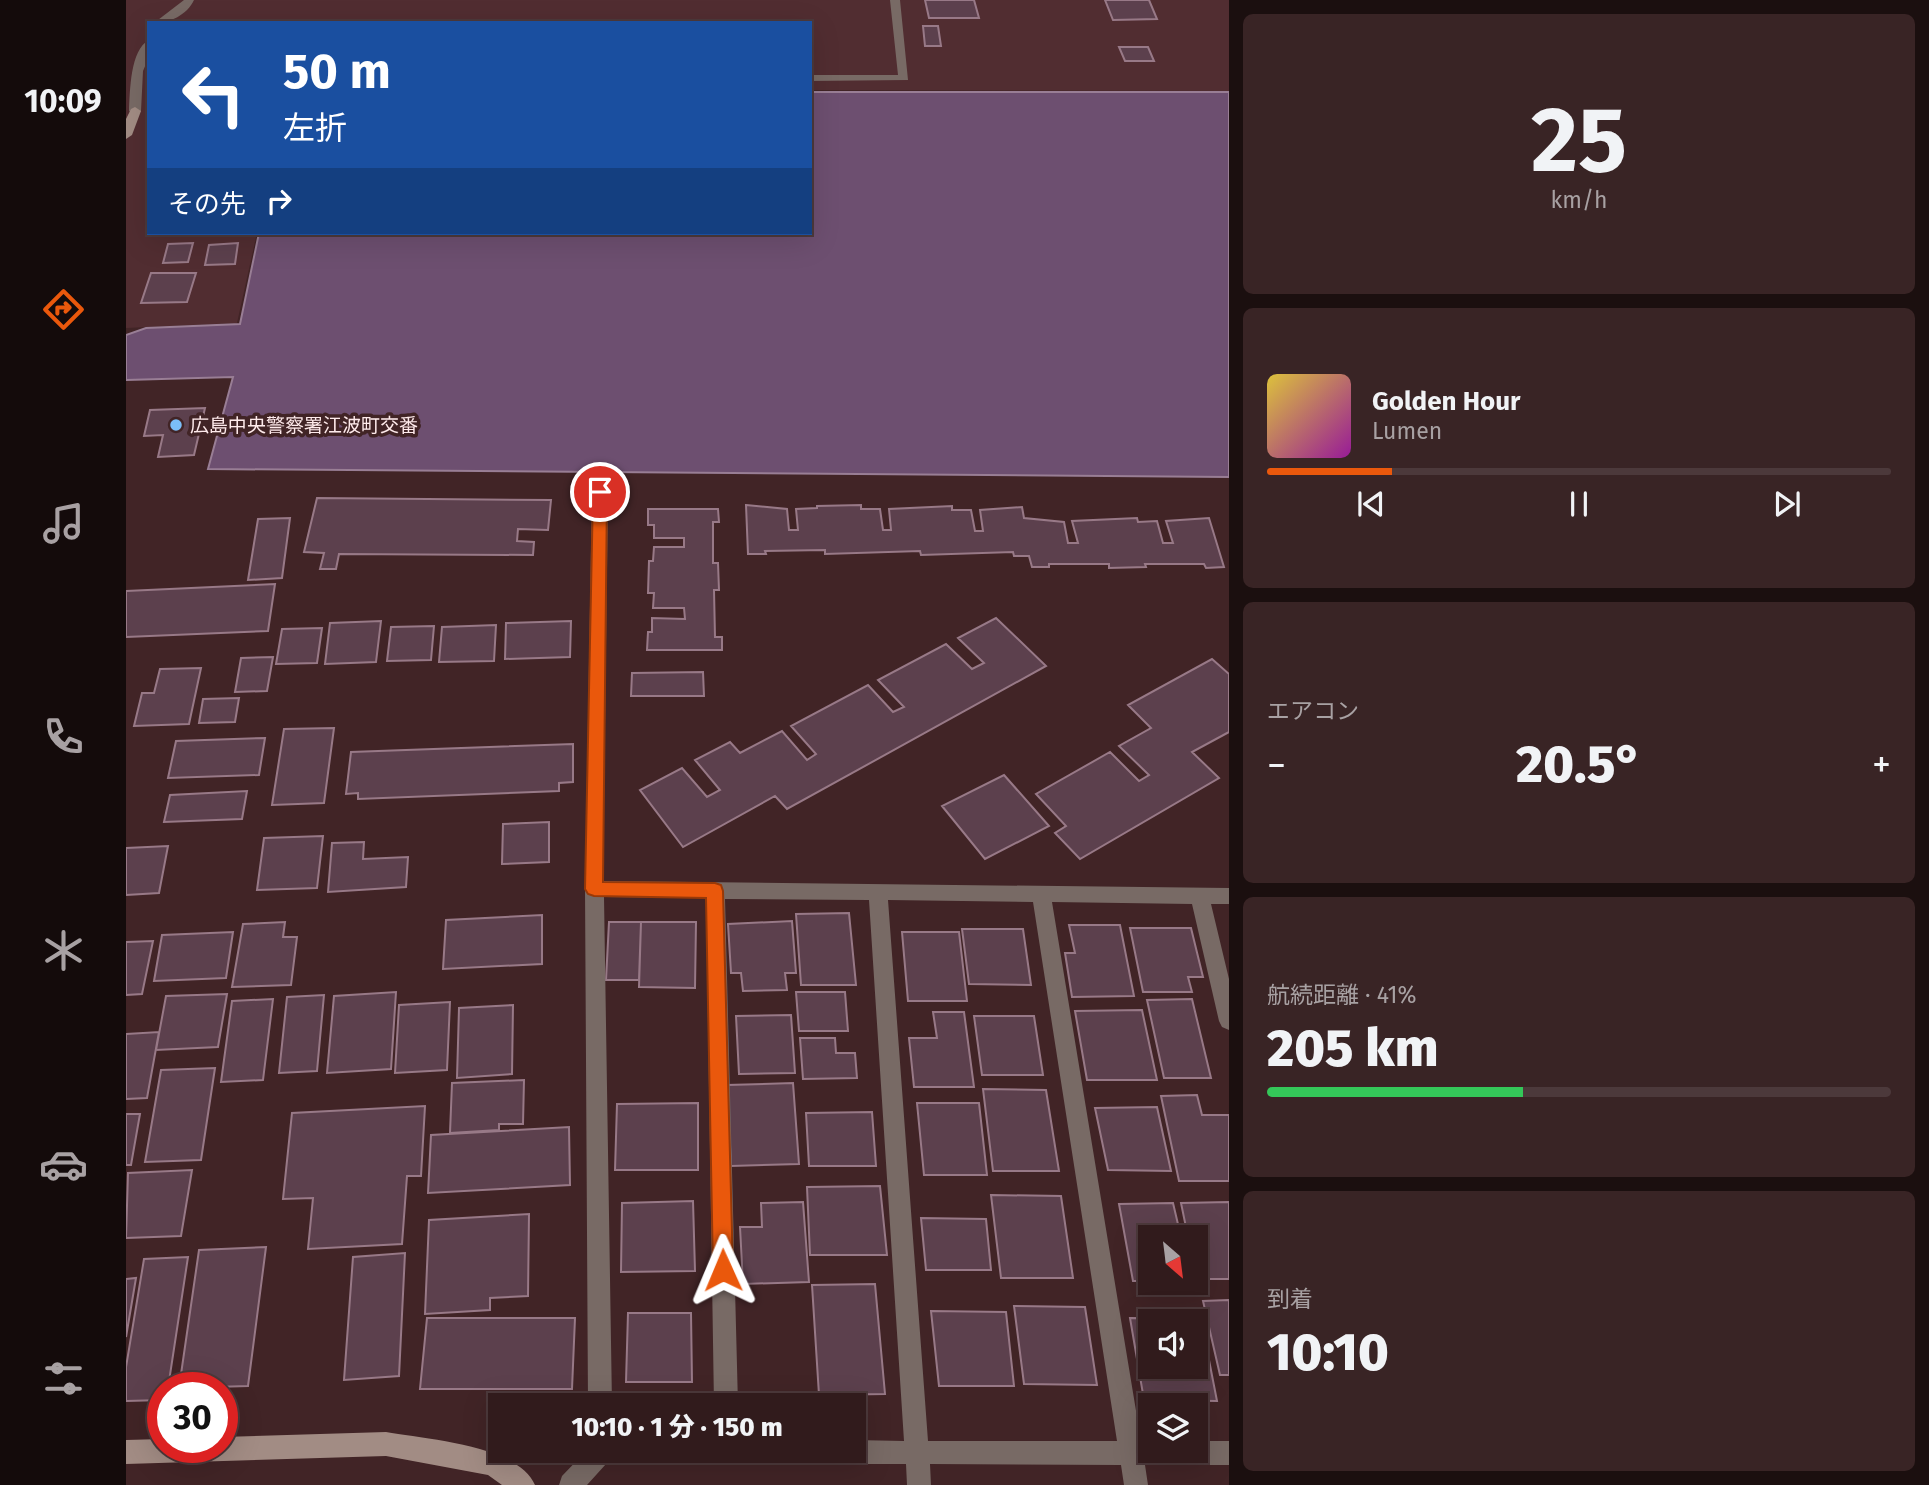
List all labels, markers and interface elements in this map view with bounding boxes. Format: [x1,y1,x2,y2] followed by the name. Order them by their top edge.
[283,42,391,101] text: 50 m
[168,49,259,140] icon: left
[24,82,102,120] text: 10:09
[1531,86,1627,195] text: 25
[283,109,347,147] text: 左折
[260,182,298,220] icon: right
[1551,186,1607,214] text: km/h
[168,189,246,220] text: その先
[39,285,88,334] icon: directions
[1372,386,1520,417] text: Golden Hour
[190,414,418,437] place label: 広島中央警察署江波町交番
[168,417,184,433] marker: 広島中央警察署江波町交番
[1372,417,1442,445] text: Lumen
[570,462,630,522] pin
[581,473,619,511] icon: arrive
[1352,485,1390,523] icon: previous
[1560,485,1598,523] icon: pause
[1768,485,1806,523] icon: next
[39,499,88,548] icon: music
[1267,697,1359,725] text: エアコン
[39,712,88,761] icon: phone
[1516,733,1642,796] text: 20.5°
[1267,742,1286,788] text: −
[1872,742,1891,788] text: +
[39,926,88,975] icon: climate
[1267,981,1417,1009] text: 航続距離 · 41%
[1267,1017,1438,1080] text: 205 km
[39,1140,88,1189] icon: car
[1138,1225,1208,1295] north arrow
[1138,1225,1208,1463] map controls
[686,1233,760,1307] position arrow
[1267,1285,1313,1313] text: 到着
[1138,1309,1208,1379] button: sound
[1267,1321,1389,1384] text: 10:10
[39,1354,88,1403] icon: filters
[147,1372,238,1463] speed limit sign: 30
[1138,1393,1208,1463] button: layers
[571,1412,783,1443] text: 10:10 · 1 分 · 150 m

